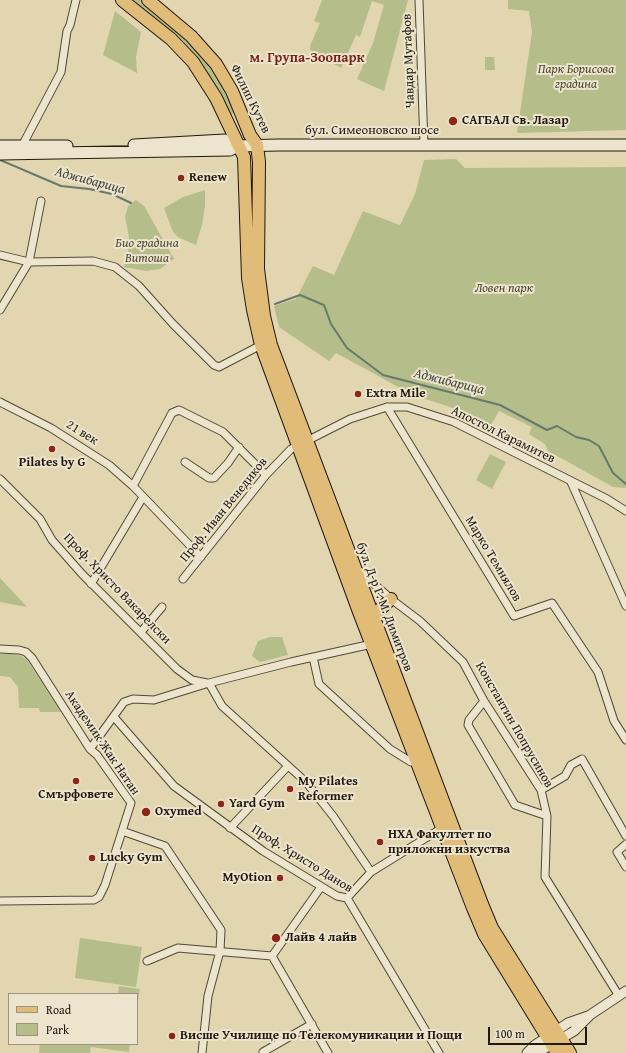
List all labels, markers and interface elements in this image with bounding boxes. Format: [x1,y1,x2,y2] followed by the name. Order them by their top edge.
[400,13,418,109] street label: Чавдар Мутафов
[250,50,364,66] district label: м. Група-Зоопарк
[227,62,273,136] street label: Филип Кутев
[538,62,614,93] park label: Парк Борисова градина
[462,113,569,129] place label: САГБАЛ Св. Лазар
[447,115,459,127] marker: САГБАЛ Св. Лазар
[305,123,439,139] street label: бул. Симеоновско шосе
[53,164,127,198] water label: Аджибарица
[189,170,227,186] place label: Renew
[176,173,186,183] marker: Renew
[115,236,179,267] park label: Био градина Витоша
[475,281,533,297] park label: Ловен парк
[412,365,486,399] water label: Аджибарица
[366,386,426,402] place label: Extra Mile
[353,389,363,399] marker: Extra Mile
[449,403,557,467] street label: Апостол Карамитев
[63,417,101,449] street label: 21 век
[47,444,57,454] marker: Pilates by G
[19,455,85,471] place label: Pilates by G
[177,455,271,565] street label: Проф. Иван Венедиков
[461,514,525,604] street label: Марко Темнялов
[60,530,174,648] street label: Проф. Христо Вакарелски
[352,540,416,674] street label: бул. Д-р Г. М. Димитров
[472,659,556,791] street label: Константин Попрусинов
[61,688,143,798] street label: Академик Жак Натан
[298,774,358,805] place label: My Pilates Reformer
[71,776,81,786] marker: Смърфовете
[285,784,295,794] marker: My Pilates Reformer
[38,787,114,803] place label: Смърфовете
[229,796,285,812] place label: Yard Gym
[216,799,226,809] marker: Yard Gym
[155,804,202,820] place label: Oxymed
[140,806,152,818] marker: Oxymed
[249,822,355,896] street label: Проф. Христо Данов
[388,827,510,858] place label: НХА Факултет по приложни изкуства
[375,837,385,847] marker: НХА Факултет по приложни изкуства
[100,850,163,866] place label: Lucky Gym
[87,853,97,863] marker: Lucky Gym
[222,870,272,886] place label: MyOtion
[275,873,285,883] marker: MyOtion
[285,930,357,946] place label: Лайв 4 лайв
[270,932,282,944] marker: Лайв 4 лайв
[8,993,138,1045] legend
[46,1001,71,1018] text: Road
[490,1019,589,1045] scale bar
[46,1021,69,1038] text: Park
[495,1025,525,1042] text: 100 m
[180,1028,462,1044] place label: Висше Училище по Телекомуникации и Пощи
[167,1031,177,1041] marker: Висше Училище по Телекомуникации и Пощи

